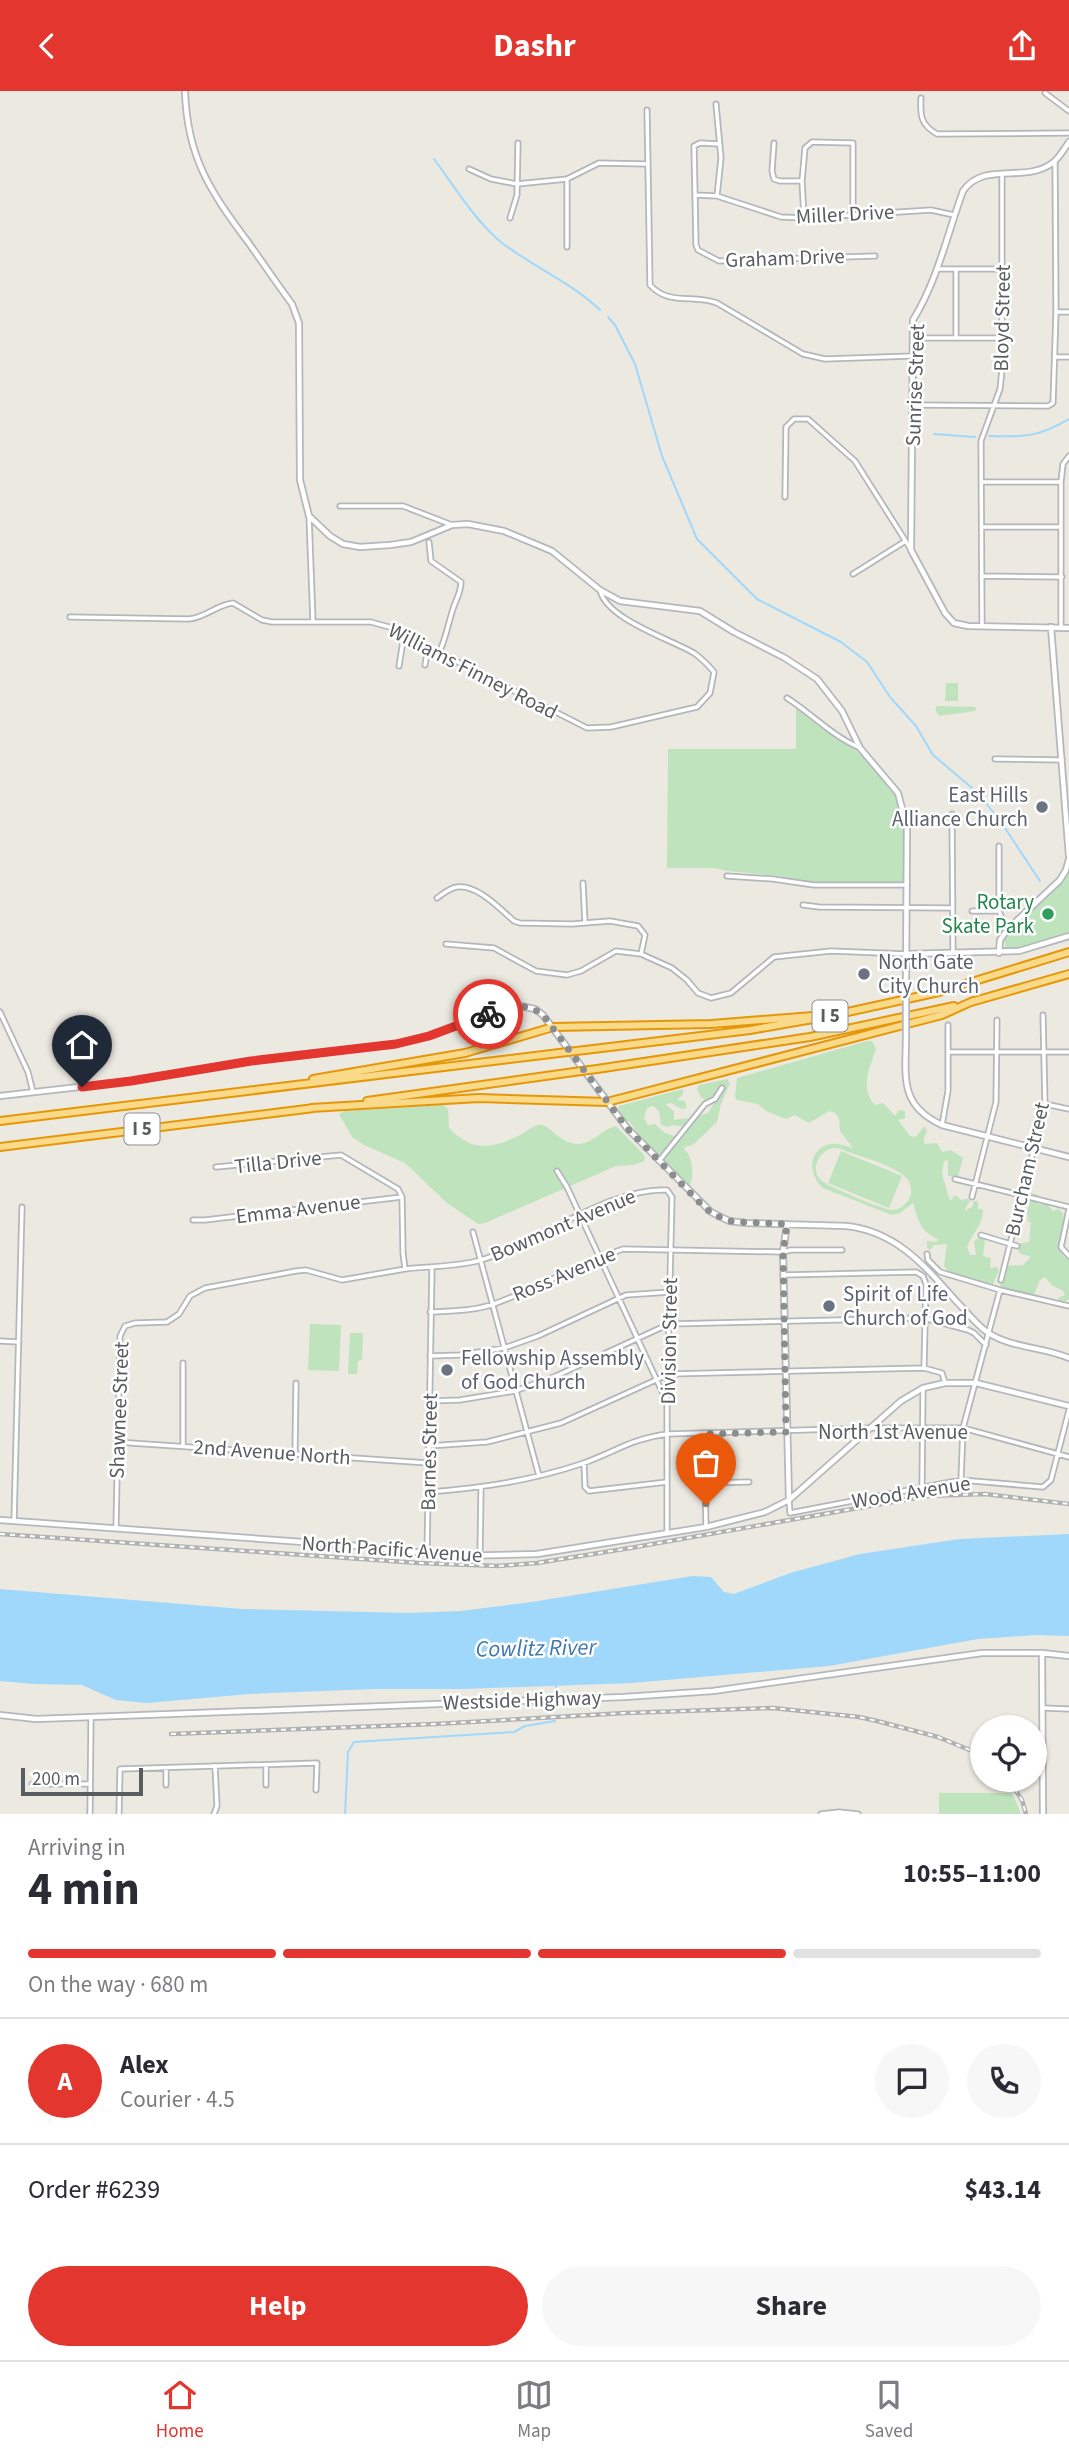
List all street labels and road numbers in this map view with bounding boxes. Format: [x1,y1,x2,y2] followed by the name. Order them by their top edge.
[795,196,895,232] street label: Miller Drive
[725,241,845,275] street label: Graham Drive
[986,264,1018,372] street label: Bloyd Street
[898,323,932,447] street label: Sunrise Street
[383,615,563,727] street label: Williams Finney Road
[812,1000,848,1031] road number: I 5
[997,1099,1057,1239] street label: Burcham Street
[124,1113,160,1145] road number: I 5
[233,1143,323,1181] street label: Tilla Drive
[486,1181,640,1269] street label: Bowmont Avenue
[234,1186,362,1232] street label: Emma Avenue
[508,1239,620,1309] street label: Ross Avenue
[653,1277,685,1405] street label: Division Street
[102,1341,136,1479] street label: Shawnee Street
[413,1393,445,1511] street label: Barnes Street
[818,1417,968,1447] street label: North 1st Avenue
[192,1432,352,1472] street label: 2nd Avenue North
[849,1468,973,1516] street label: Wood Avenue
[301,1528,483,1570] street label: North Pacific Avenue
[442,1682,602,1718] street label: Westside Highway

